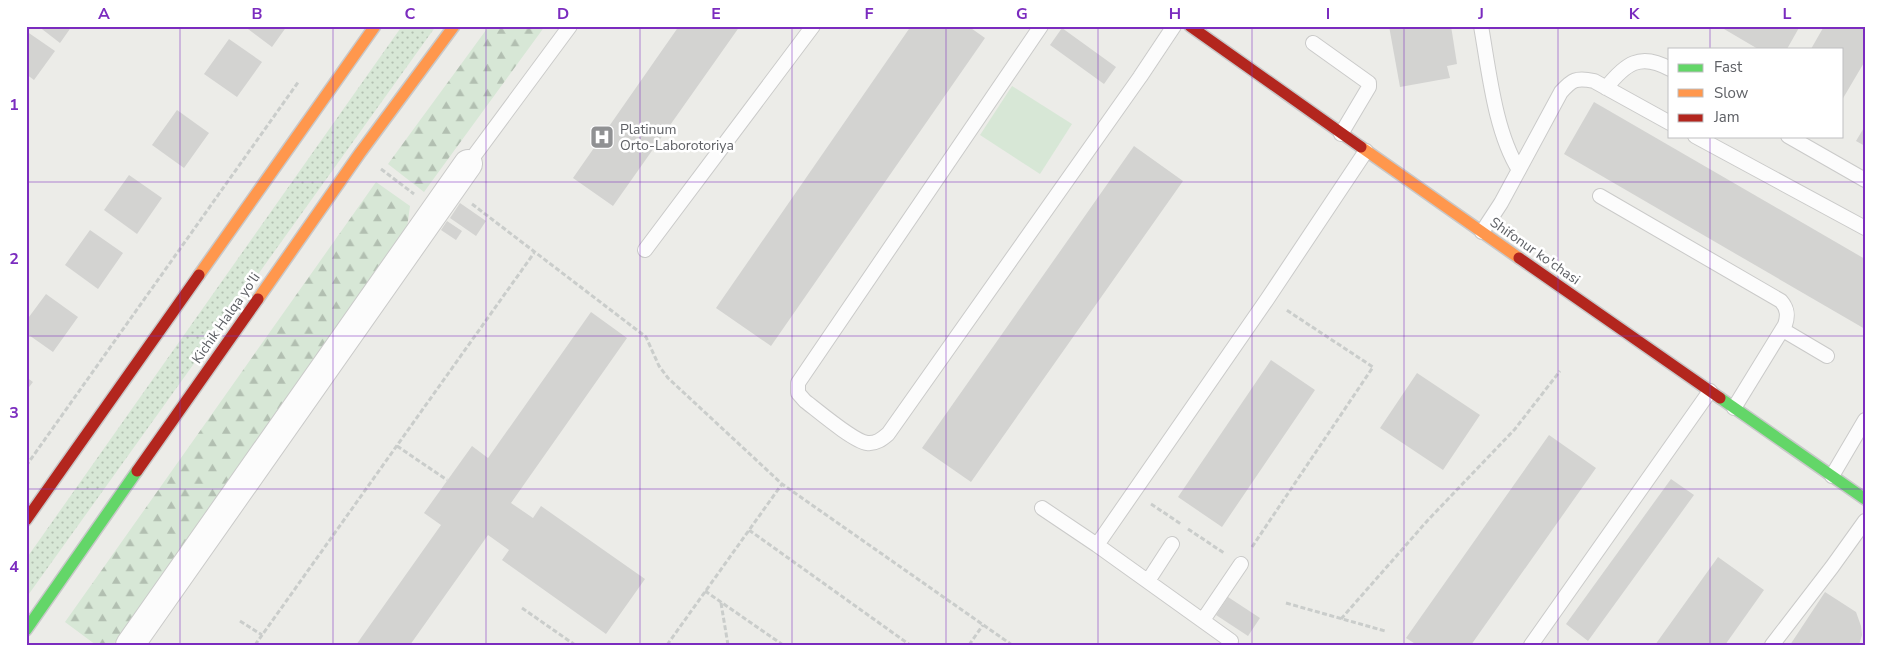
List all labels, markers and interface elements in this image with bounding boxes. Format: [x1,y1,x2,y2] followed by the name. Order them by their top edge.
[98,3,110,25] text: A
[251,3,263,25] text: B
[405,3,416,25] text: C
[557,3,569,25] text: D
[711,3,721,25] text: E
[865,3,874,25] text: F
[1016,3,1028,25] text: G
[1169,3,1181,25] text: H
[1326,3,1330,25] text: I
[1477,3,1484,25] text: J
[1629,3,1641,25] text: K
[1783,3,1792,25] text: L
[1668,48,1844,138] legend
[1714,57,1743,77] text: Fast
[1714,83,1749,103] text: Slow
[9,94,19,116] text: 1
[1713,107,1740,127] text: Jam
[620,120,734,155] place label: Platinum Orto-Laborotoriya
[589,124,615,150] hospital icon: Platinum Orto-Laborotoriya
[1486,213,1584,289] street label: Shifonur ko'chasi
[9,248,19,270] text: 2
[188,269,264,367] street label: Kichik Halqa yo'li
[9,402,19,424] text: 3
[9,556,19,578] text: 4

